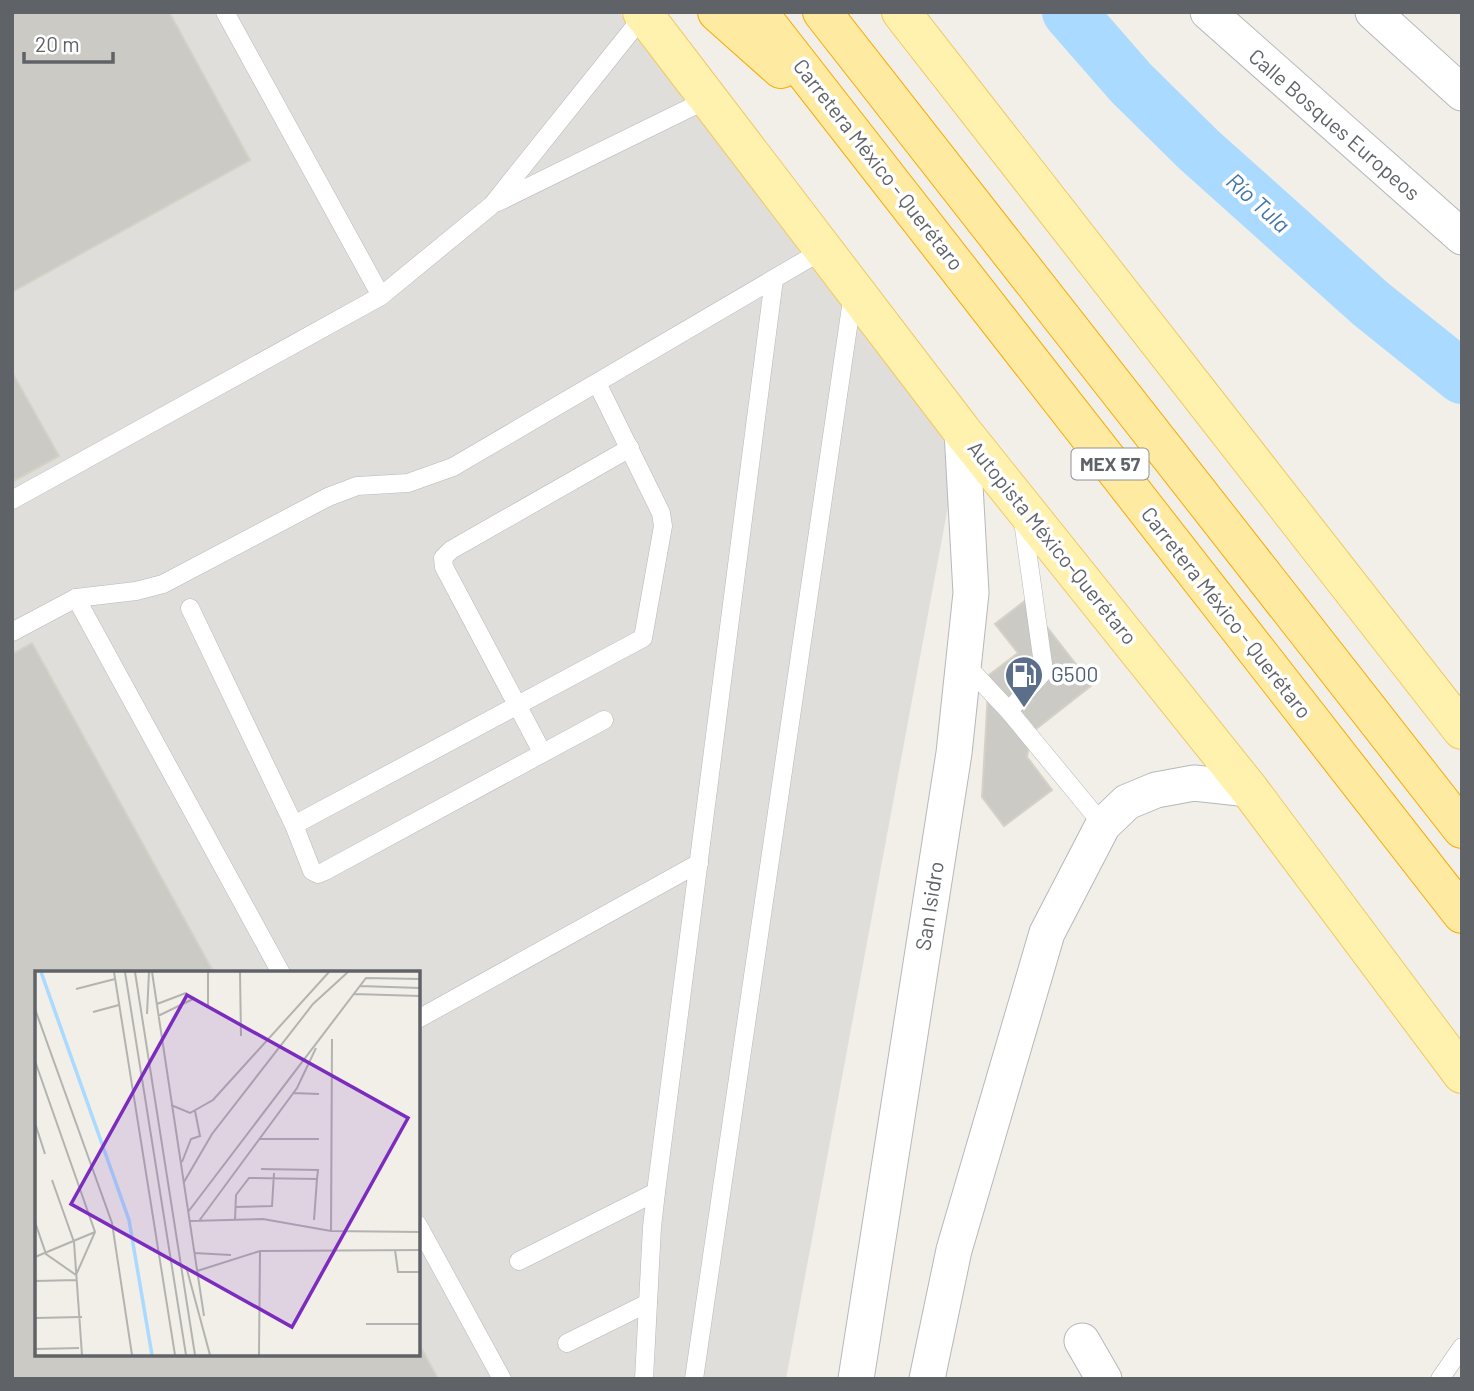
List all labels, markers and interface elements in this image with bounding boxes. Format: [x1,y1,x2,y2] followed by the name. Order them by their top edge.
[24,21,114,65] scale bar
[35,31,80,56] text: 20 m
[1244,43,1426,205] street label: Calle Bosques Europeos
[789,53,969,275] street label: Carretera México - Querétaro
[1221,166,1296,238] water label: Río Tula
[963,435,1143,649] street label: Autopista México-Querétaro
[1072,449,1148,480] road number: MEX 57
[1137,501,1317,723] street label: Carretera México - Querétaro
[1003,654,1045,709] fuel station icon: G500
[1051,661,1098,686] place label: G500
[909,859,948,952] street label: San Isidro
[35,971,420,1356] inset map

